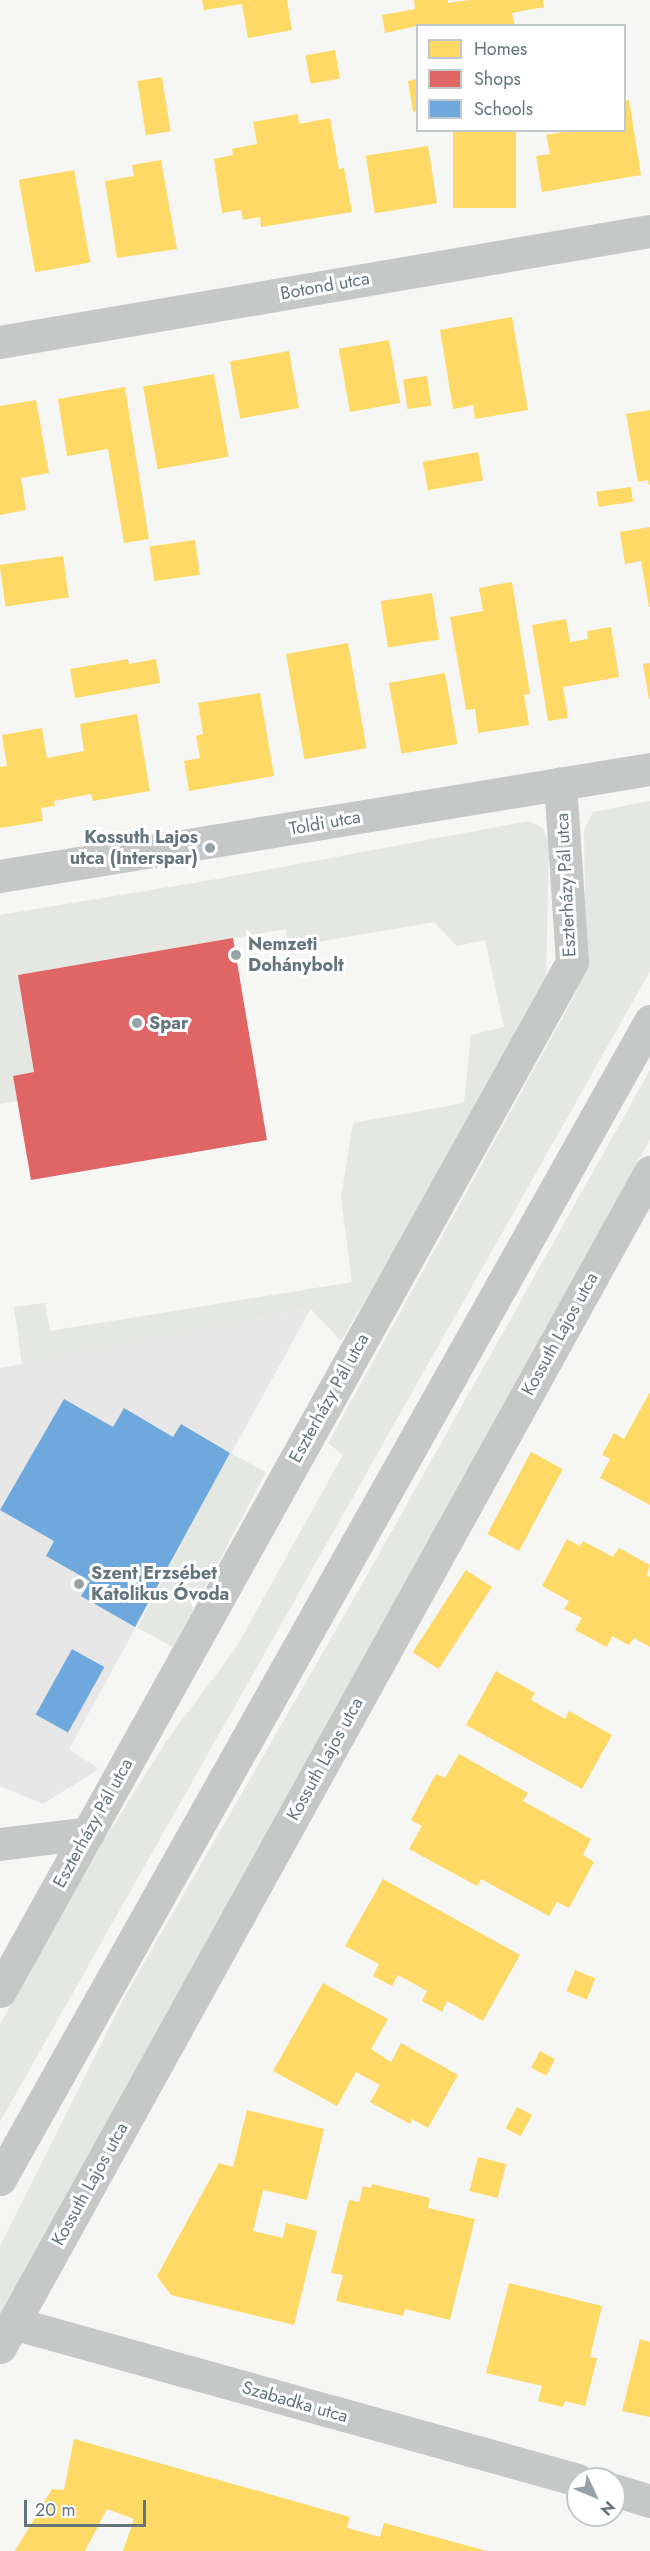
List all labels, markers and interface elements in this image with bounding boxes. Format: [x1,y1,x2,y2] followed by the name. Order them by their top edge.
[416,24,626,132] legend
[474,36,527,62] text: Homes
[474,66,521,92] text: Shops
[474,96,533,122] text: Schools
[279,268,371,304] street label: Botond utca
[288,806,362,840] street label: Toldi utca
[551,812,581,958] street label: Eszterházy Pál utca
[70,827,198,870] place label: Kossuth Lajos utca (Interspar)
[203,841,217,855] marker: Kossuth Lajos utca (Interspar)
[248,934,344,976] place label: Nemzeti Dohánybolt
[229,948,243,962] marker: Nemzeti Dohánybolt
[149,1012,188,1034] place label: Spar
[130,1016,144,1030] marker: Spar
[517,1269,603,1399] street label: Kossuth Lajos utca
[285,1330,373,1466] street label: Eszterházy Pál utca
[91,1563,229,1606] place label: Szent Erzsébet Katolikus Óvoda
[72,1577,86,1591] marker: Szent Erzsébet Katolikus Óvoda
[282,1694,368,1824] street label: Kossuth Lajos utca
[49,1755,137,1891] street label: Eszterházy Pál utca
[47,2119,133,2249] street label: Kossuth Lajos utca
[240,2377,350,2427] street label: Szabadka utca
[566,2467,626,2527] north arrow
[27,2488,148,2526] scale bar
[595,2496,621,2521] text: N
[35,2497,75,2523] text: 20 m

